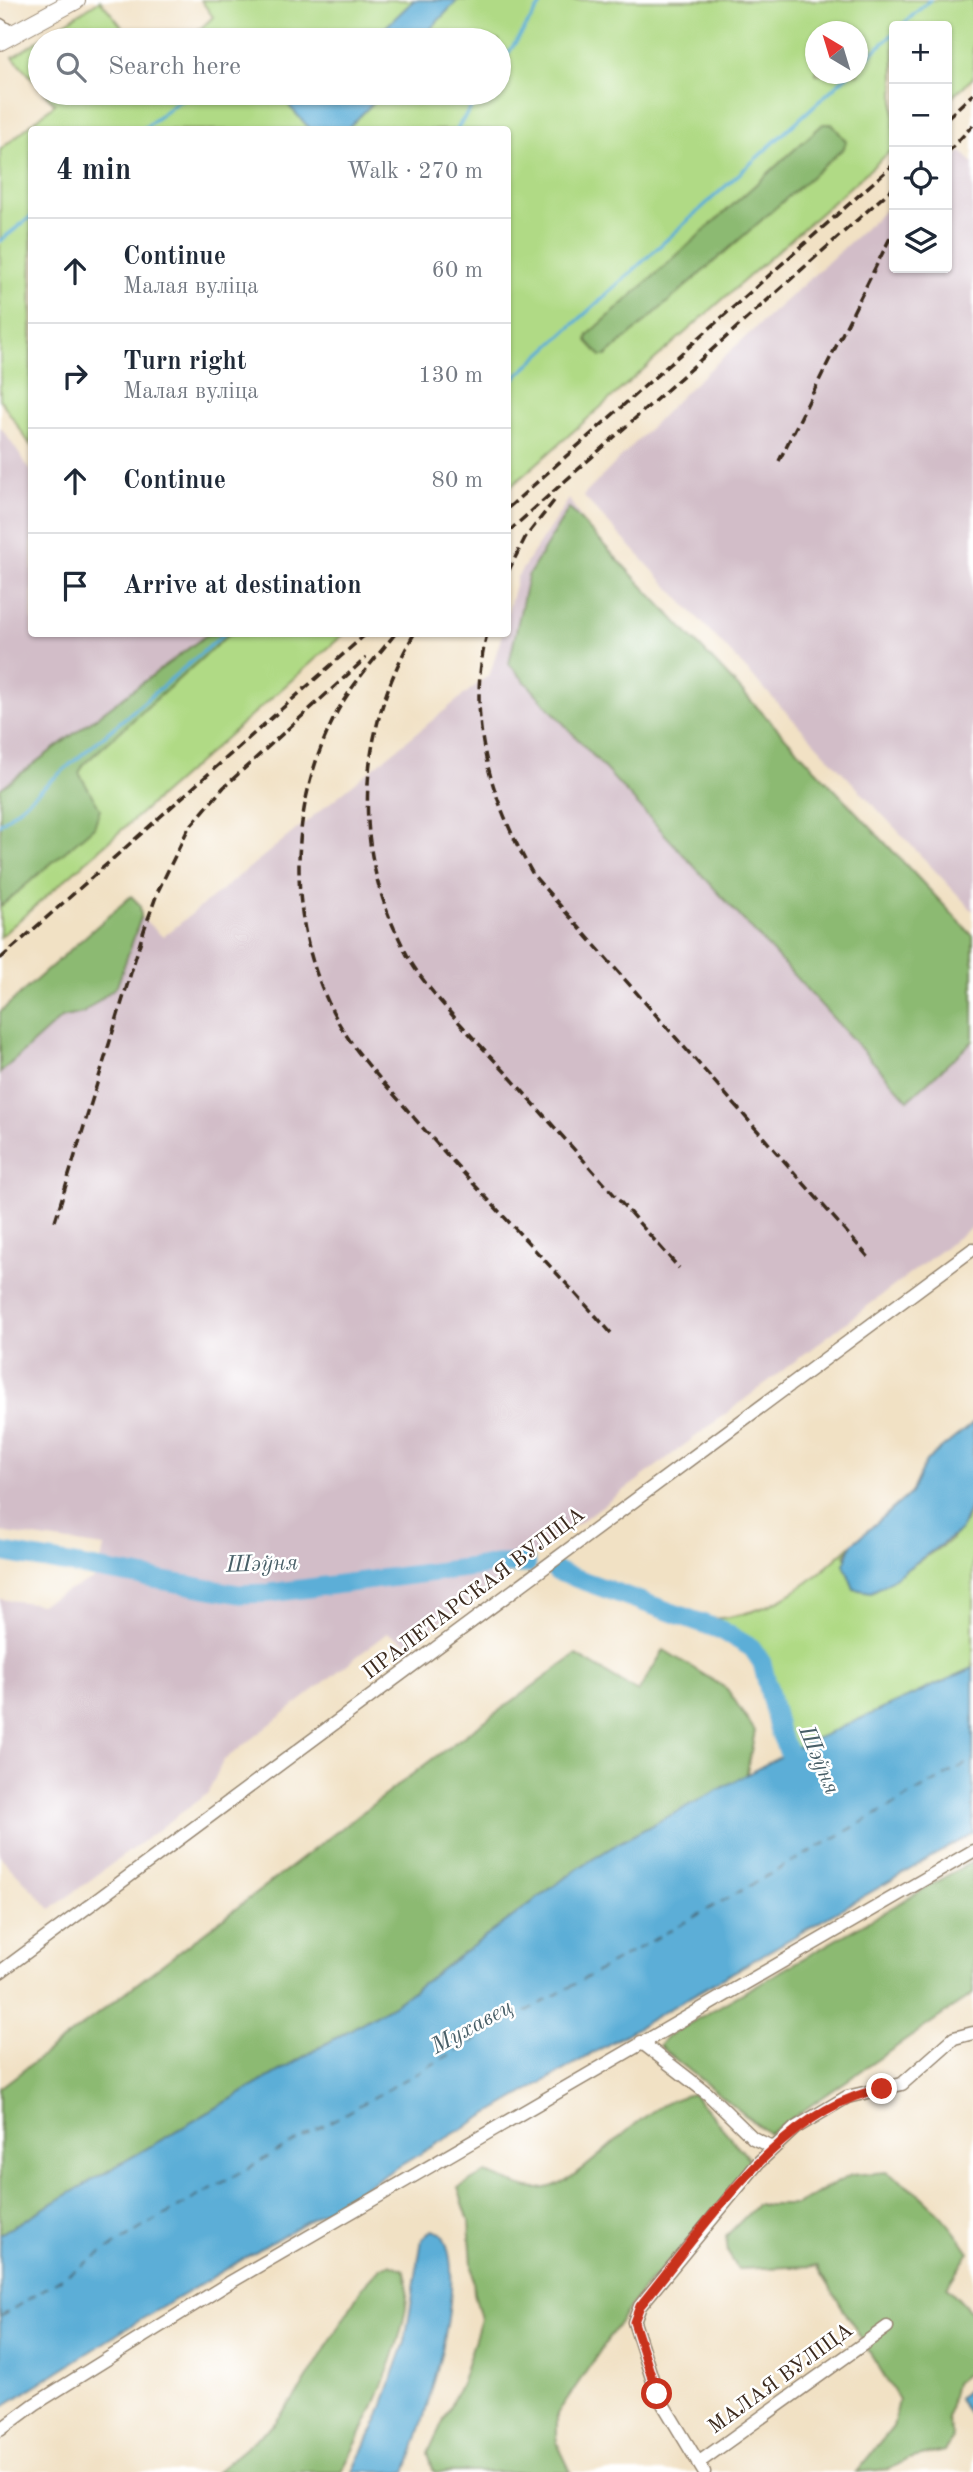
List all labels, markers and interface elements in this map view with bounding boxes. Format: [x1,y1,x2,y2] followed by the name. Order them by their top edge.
[805,21,868,84] north arrow
[889,21,952,273] map controls
[889,21,952,84] button: +
[28,28,511,105] search box
[52,48,90,86] icon: search
[108,54,241,80] text: Search here
[889,84,952,147] button: −
[889,147,952,210] button: locate
[56,156,131,186] text: 4 min
[347,160,483,183] text: Walk · 270 m
[889,210,952,273] button: layers
[123,244,226,270] text: Continue
[56,252,94,290] icon: ahead
[432,259,483,282] text: 60 m
[123,275,259,298] text: Малая вуліца
[123,349,246,375] text: Turn right
[56,357,94,395] icon: right
[418,364,483,387] text: 130 m
[123,380,259,403] text: Малая вуліца
[56,462,94,500] icon: ahead
[123,468,226,494] text: Continue
[432,469,483,492] text: 80 m
[56,567,94,605] icon: arrive
[123,573,362,599] text: Arrive at destination
[359,1504,589,1684] street label: ПРАЛЕТАРСКАЯ ВУЛІЦА
[224,1551,299,1578] water label: Шэўня
[793,1721,844,1798] water label: Шэўня
[426,1995,517,2060] water label: Мухавец
[866,2073,897,2104] route end
[705,2320,857,2438] street label: МАЛАЯ ВУЛІЦА
[641,2378,672,2409] route start

